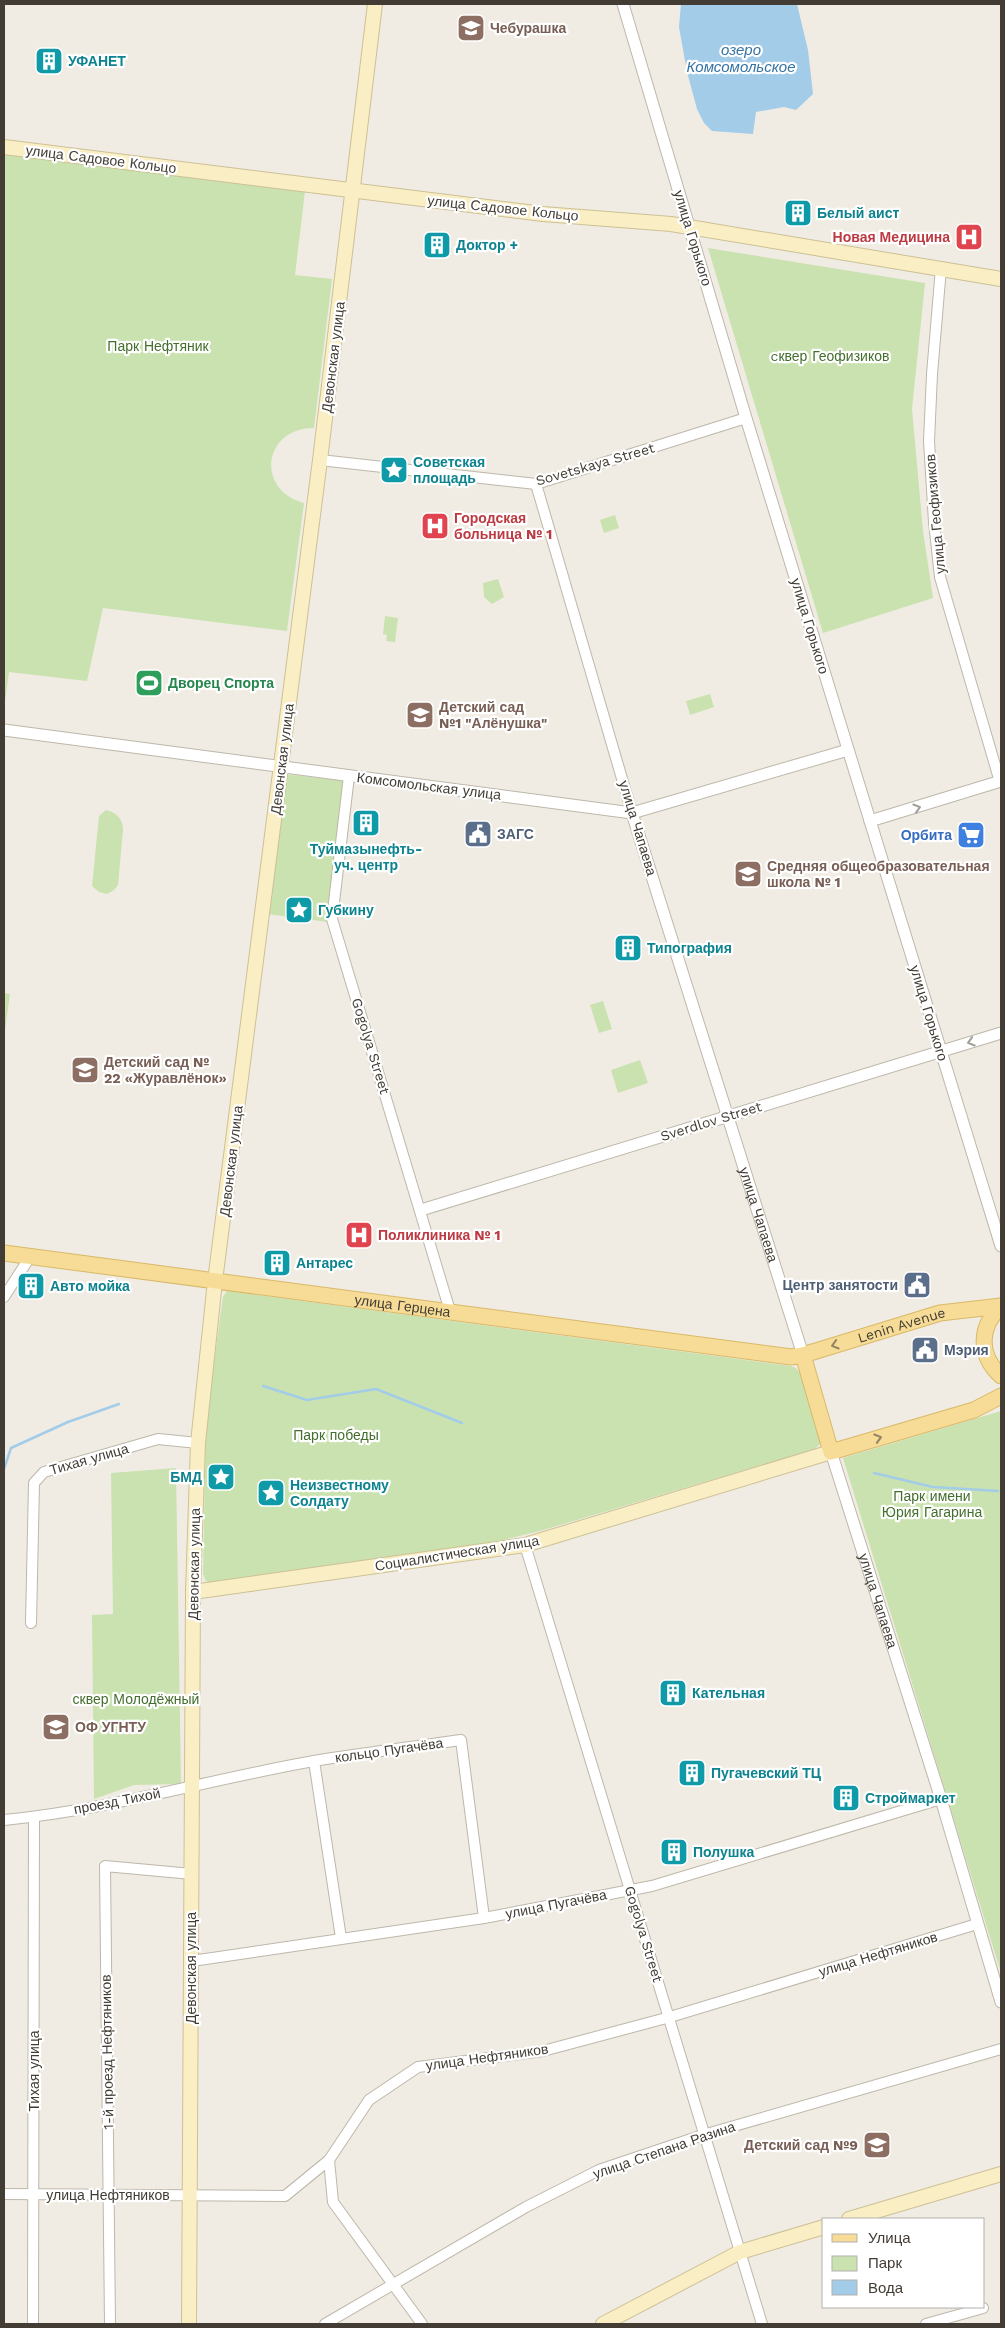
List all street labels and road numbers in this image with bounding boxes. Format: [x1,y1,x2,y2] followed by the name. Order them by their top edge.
[25,142,177,176] street label: улица Садовое Кольцо
[671,188,715,288] street label: улица Горького
[427,192,579,224] street label: улица Садовое Кольцо
[318,300,348,414] street label: Девонская улица
[534,439,656,489] street label: Sovetskaya Street
[922,453,948,575] street label: улица Геофизиков
[788,576,832,676] street label: улица Горького
[267,702,297,816] street label: Девонская улица
[356,769,502,803] street label: Комсомольская улица
[616,779,660,878] street label: улица Чапаева
[907,963,951,1063] street label: улица Горького
[349,996,393,1096] street label: Gogolya Street
[658,1098,764,1144] street label: Sverdlov Street
[216,1104,246,1218] street label: Девонская улица
[736,1165,781,1264] street label: улица Чапаева
[354,1291,452,1320] street label: улица Герцена
[856,1304,946,1346] street label: Lenin Avenue
[48,1440,130,1478] street label: Тихая улица
[185,1508,203,1620] street label: Девонская улица
[374,1532,540,1574] street label: Социалистическая улица
[856,1551,901,1650] street label: улица Чапаева
[334,1734,444,1766] street label: кольцо Пугачёва
[72,1785,162,1817] street label: проезд Тихой
[622,1884,666,1984] street label: Gogolya Street
[504,1886,608,1922] street label: улица Пугачёва
[183,1912,199,2024] street label: Девонская улица
[817,1928,939,1980] street label: улица Нефтяников
[98,1974,116,2130] street label: 1-й проезд Нефтяников
[26,2030,42,2112] street label: Тихая улица
[425,2040,549,2074] street label: улица Нефтяников
[591,2118,737,2182] street label: улица Степана Разина
[46,2187,170,2203] street label: улица Нефтяников

